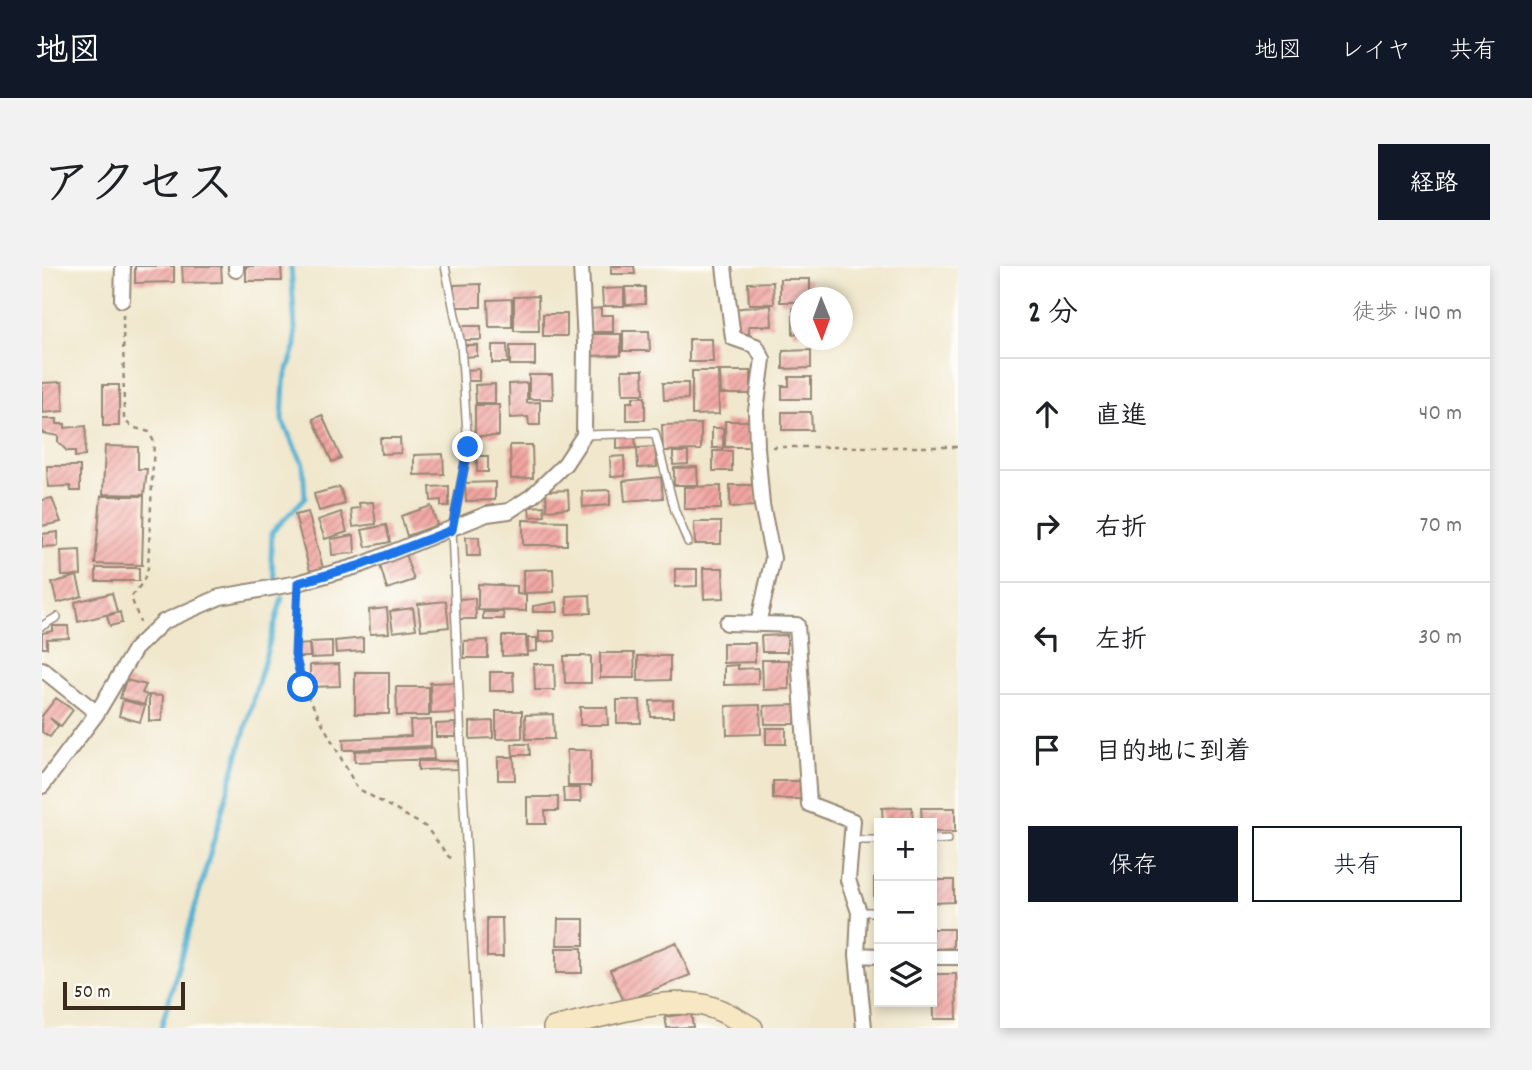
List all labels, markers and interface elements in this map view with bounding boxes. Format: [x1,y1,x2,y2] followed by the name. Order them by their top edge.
[35,30,101,77] text: 地図
[1254,35,1302,69] text: 地図
[1340,35,1411,69] text: レイヤ
[1449,35,1497,69] text: 共有
[1378,144,1490,220] button: 経路
[42,153,235,223] text: アクセス
[790,287,853,350] north arrow
[1028,294,1078,337] text: 2 分
[1352,298,1462,331] text: 徒歩 · 140 m
[1028,395,1066,433] icon: ahead
[1419,398,1462,431] text: 40 m
[1095,399,1147,436] text: 直進
[452,431,483,462] route end
[1028,507,1066,545] icon: right
[1420,510,1462,543] text: 70 m
[1095,511,1147,548] text: 右折
[1028,619,1066,657] icon: left
[1418,622,1462,655] text: 30 m
[1095,623,1147,660] text: 左折
[287,671,318,702] route start
[1028,731,1066,769] icon: arrive
[1095,735,1251,772] text: 目的地に到着
[874,818,937,1007] map controls
[874,818,937,881] button: +
[1028,826,1238,902] button: 保存
[1252,826,1462,902] button: 共有
[874,881,937,944] button: −
[874,944,937,1007] button: layers
[63,979,186,1011] scale bar
[74,980,111,1007] text: 50 m

